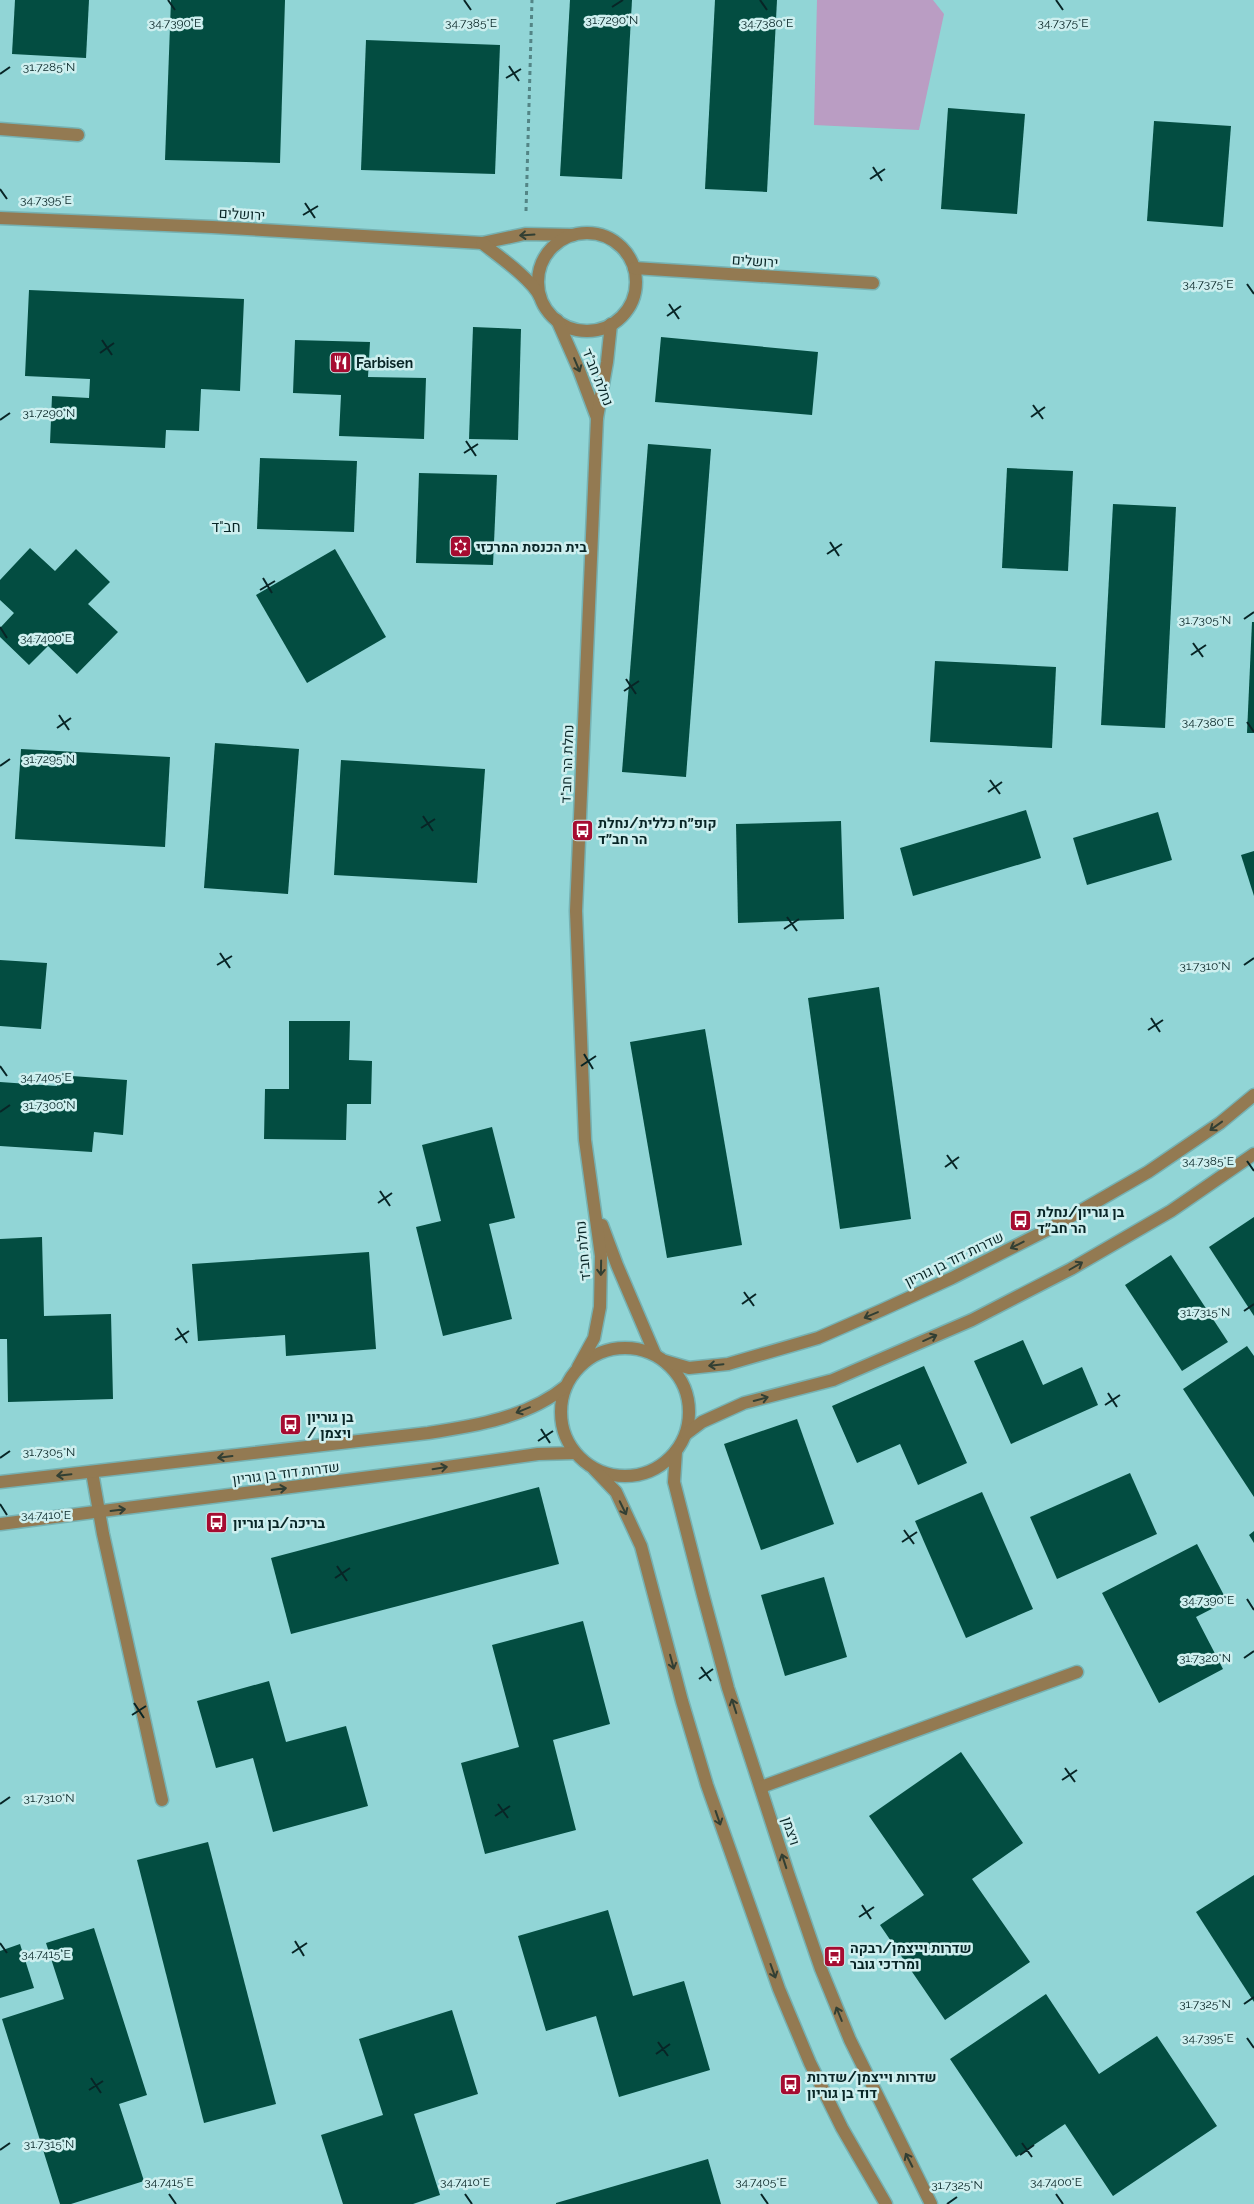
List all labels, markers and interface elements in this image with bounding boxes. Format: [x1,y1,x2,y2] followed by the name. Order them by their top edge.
[586,13,638,27] text: 31.7290°N
[149,16,201,30] text: 34.7390°E
[445,16,497,30] text: 34.7385°E
[741,16,793,30] text: 34.7380°E
[1038,16,1088,30] text: 34.7375°E
[23,60,75,74] text: 31.7285°N
[20,193,72,207] text: 34.7395°E
[218,205,266,223] street label: ירושלים
[519,231,535,240] one-way arrow
[731,251,779,271] street label: ירושלים
[1183,277,1233,291] text: 34.7375°E
[579,346,617,408] street label: נחלת חב"ד
[328,351,352,375] restaurant icon: Farbisen
[356,355,413,371] place label: Farbisen
[572,357,582,372] one-way arrow
[23,406,75,420] text: 31.7290°N
[211,518,241,536] district label: חב"ד
[448,535,472,559] synagogue icon: בית הכנסת המרכזי
[476,539,587,555] place label: בית הכנסת המרכזי
[1179,613,1231,627] text: 31.7305°N
[20,631,72,645] text: 34.7400°E
[1182,715,1234,729] text: 34.7380°E
[558,724,576,804] street label: נחלת הר חב"ד
[23,752,75,766] text: 31.7295°N
[598,815,717,847] place label: קופ״ח כללית/נחלת הר חב״ד
[570,819,594,843] bus stop icon: קופ״ח כללית/נחלת הר חב״ד
[1179,959,1231,973] text: 31.7310°N
[20,1070,72,1084] text: 34.7405°E
[22,1098,76,1112] text: 31.7300°N
[1210,1120,1223,1131] one-way arrow
[1182,1154,1234,1168] text: 34.7385°E
[1037,1204,1125,1236] place label: בן גוריון/נחלת הר חב״ד
[1009,1208,1033,1232] bus stop icon: בן גוריון/נחלת הר חב״ד
[572,1220,594,1282] street label: נחלת חב"ד
[902,1228,1006,1290] street label: שדרות דוד בן גוריון
[1010,1241,1025,1250] one-way arrow
[596,1259,606,1275] one-way arrow
[1068,1261,1083,1271] one-way arrow
[1180,1305,1230,1319] text: 31.7315°N
[863,1312,878,1321] one-way arrow
[922,1333,937,1343] one-way arrow
[709,1360,725,1370] one-way arrow
[753,1394,769,1403] one-way arrow
[516,1406,531,1415] one-way arrow
[307,1409,354,1441] place label: בן גוריון / ויצמן
[279,1413,303,1437] bus stop icon: בן גוריון / ויצמן
[23,1445,75,1459] text: 31.7305°N
[218,1452,234,1462] one-way arrow
[232,1458,340,1488] street label: שדרות דוד בן גוריון
[432,1463,448,1473] one-way arrow
[56,1470,72,1480] one-way arrow
[271,1484,287,1494] one-way arrow
[619,1500,629,1515] one-way arrow
[110,1505,126,1515] one-way arrow
[21,1508,71,1522] text: 34.7410°E
[205,1511,229,1535] bus stop icon: בריכה/בן גוריון
[233,1515,325,1531] place label: בריכה/בן גוריון
[1182,1593,1234,1607] text: 34.7390°E
[1179,1651,1231,1665] text: 31.7320°N
[668,1654,677,1670] one-way arrow
[729,1699,738,1715] one-way arrow
[23,1791,75,1805] text: 31.7310°N
[714,1810,724,1826] one-way arrow
[779,1815,803,1847] street label: ויצמן
[779,1853,789,1869] one-way arrow
[850,1940,972,1972] place label: שדרות וייצמן/רבקה ומרדכי גובר
[822,1944,846,1968] bus stop icon: שדרות וייצמן/רבקה ומרדכי גובר
[21,1947,71,1961] text: 34.7415°E
[769,1963,778,1978] one-way arrow
[1179,1997,1231,2011] text: 31.7325°N
[834,2007,843,2022] one-way arrow
[1182,2031,1234,2045] text: 34.7395°E
[807,2069,937,2101] place label: שדרות וייצמן/שדרות דוד בן גוריון
[779,2073,803,2097] bus stop icon: שדרות וייצמן/שדרות דוד בן גוריון
[24,2137,74,2151] text: 31.7315°N
[904,2153,914,2168] one-way arrow
[144,2175,194,2189] text: 34.7415°E
[440,2175,490,2189] text: 34.7410°E
[735,2175,787,2189] text: 34.7405°E
[1030,2175,1082,2189] text: 34.7400°E
[931,2178,983,2192] text: 31.7325°N

